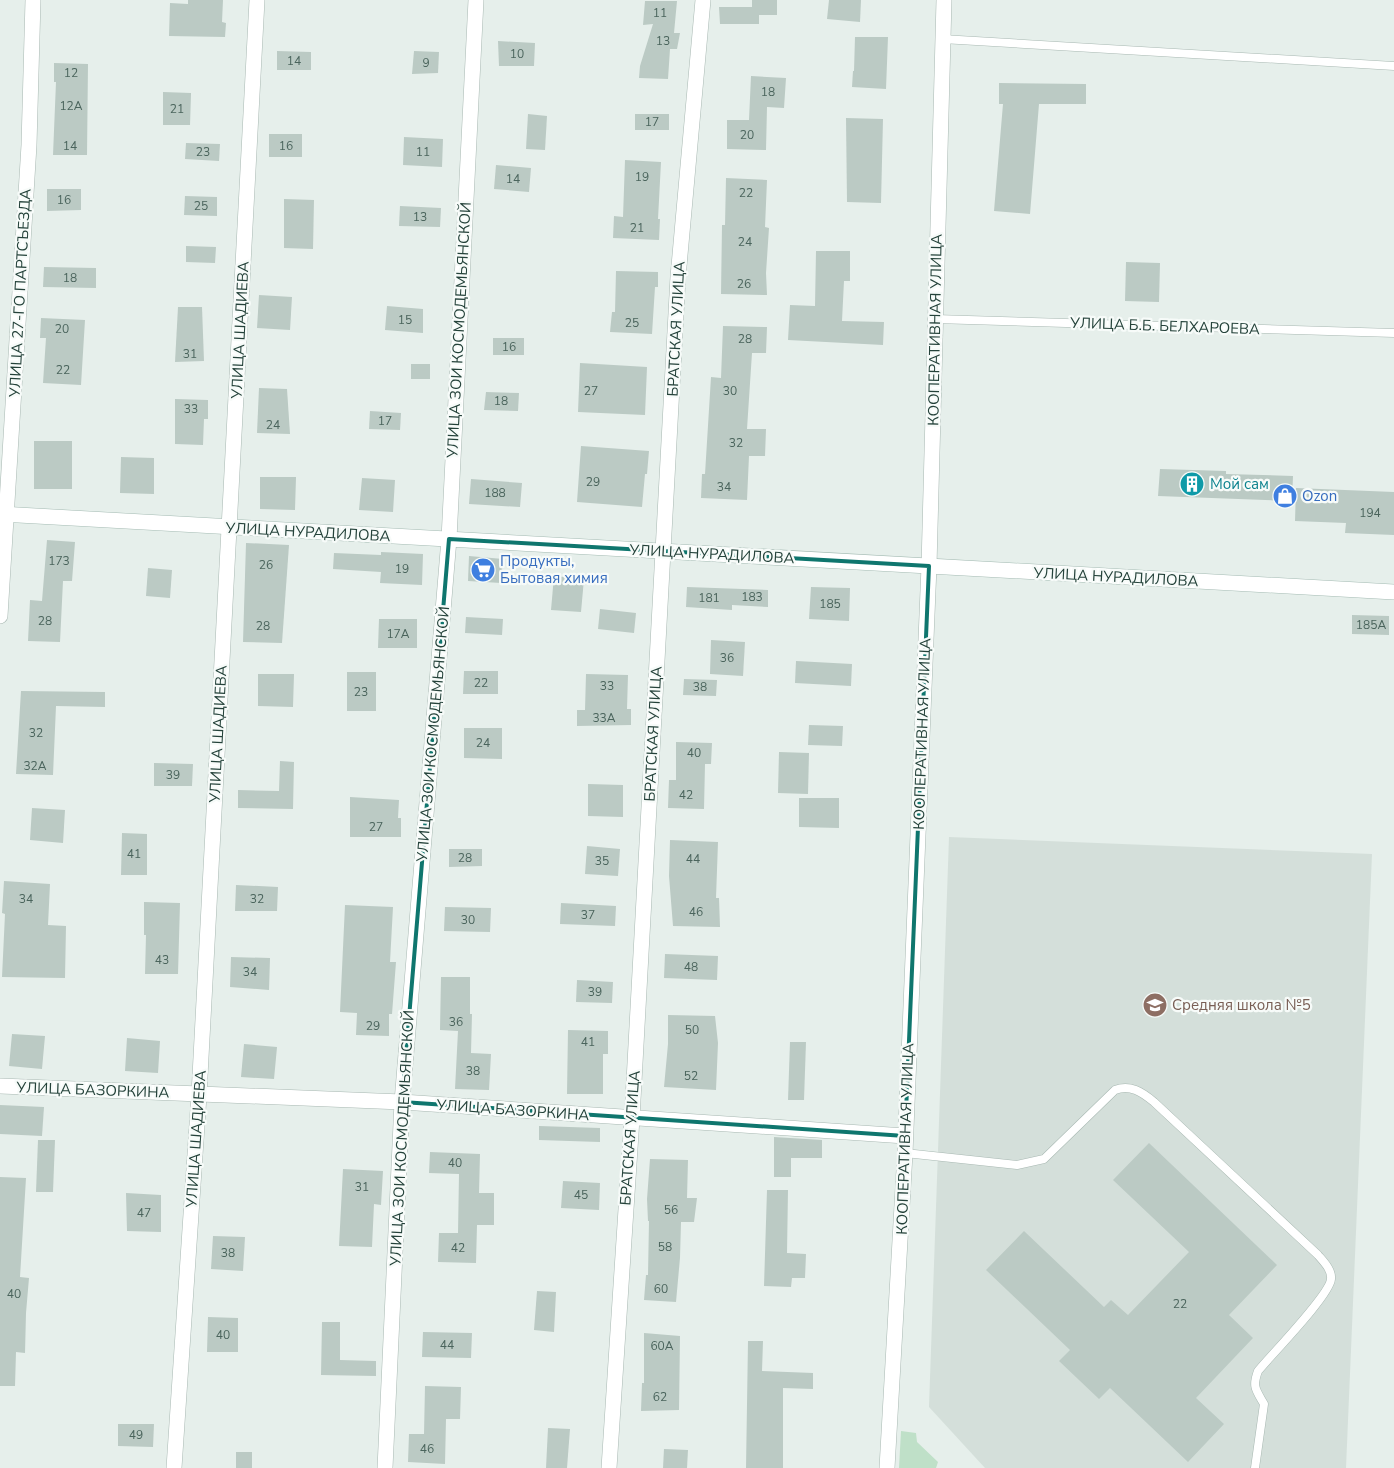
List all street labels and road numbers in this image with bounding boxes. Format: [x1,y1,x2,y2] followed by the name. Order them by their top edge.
[4,188,35,399] street label: УЛИЦА 27-ГО ПАРТСЪЕЗДА
[442,201,476,460] street label: УЛИЦА ЗОИ КОСМОДЕМЬЯНСКОЙ
[923,234,947,426] street label: КООПЕРАТИВНАЯ УЛИЦА
[226,261,254,400] street label: УЛИЦА ШАДИЕВА
[662,261,690,397] street label: БРАТСКАЯ УЛИЦА
[1069,313,1260,339] street label: УЛИЦА Б.Б. БЕЛХАРОЕВА
[224,518,391,546] street label: УЛИЦА НУРАДИЛОВА
[628,540,795,568] street label: УЛИЦА НУРАДИЛОВА
[1032,563,1199,591] street label: УЛИЦА НУРАДИЛОВА
[412,605,454,864] street label: УЛИЦА ЗОИ КОСМОДЕМЬЯНСКОЙ
[909,638,935,830] street label: КООПЕРАТИВНАЯ УЛИЦА
[204,665,232,804] street label: УЛИЦА ШАДИЕВА
[639,666,667,802] street label: БРАТСКАЯ УЛИЦА
[385,1009,419,1268] street label: УЛИЦА ЗОИ КОСМОДЕМЬЯНСКОЙ
[892,1043,918,1235] street label: КООПЕРАТИВНАЯ УЛИЦА
[181,1070,211,1209] street label: УЛИЦА ШАДИЕВА
[615,1070,645,1206] street label: БРАТСКАЯ УЛИЦА
[15,1077,170,1103] street label: УЛИЦА БАЗОРКИНА
[435,1095,590,1125] street label: УЛИЦА БАЗОРКИНА

